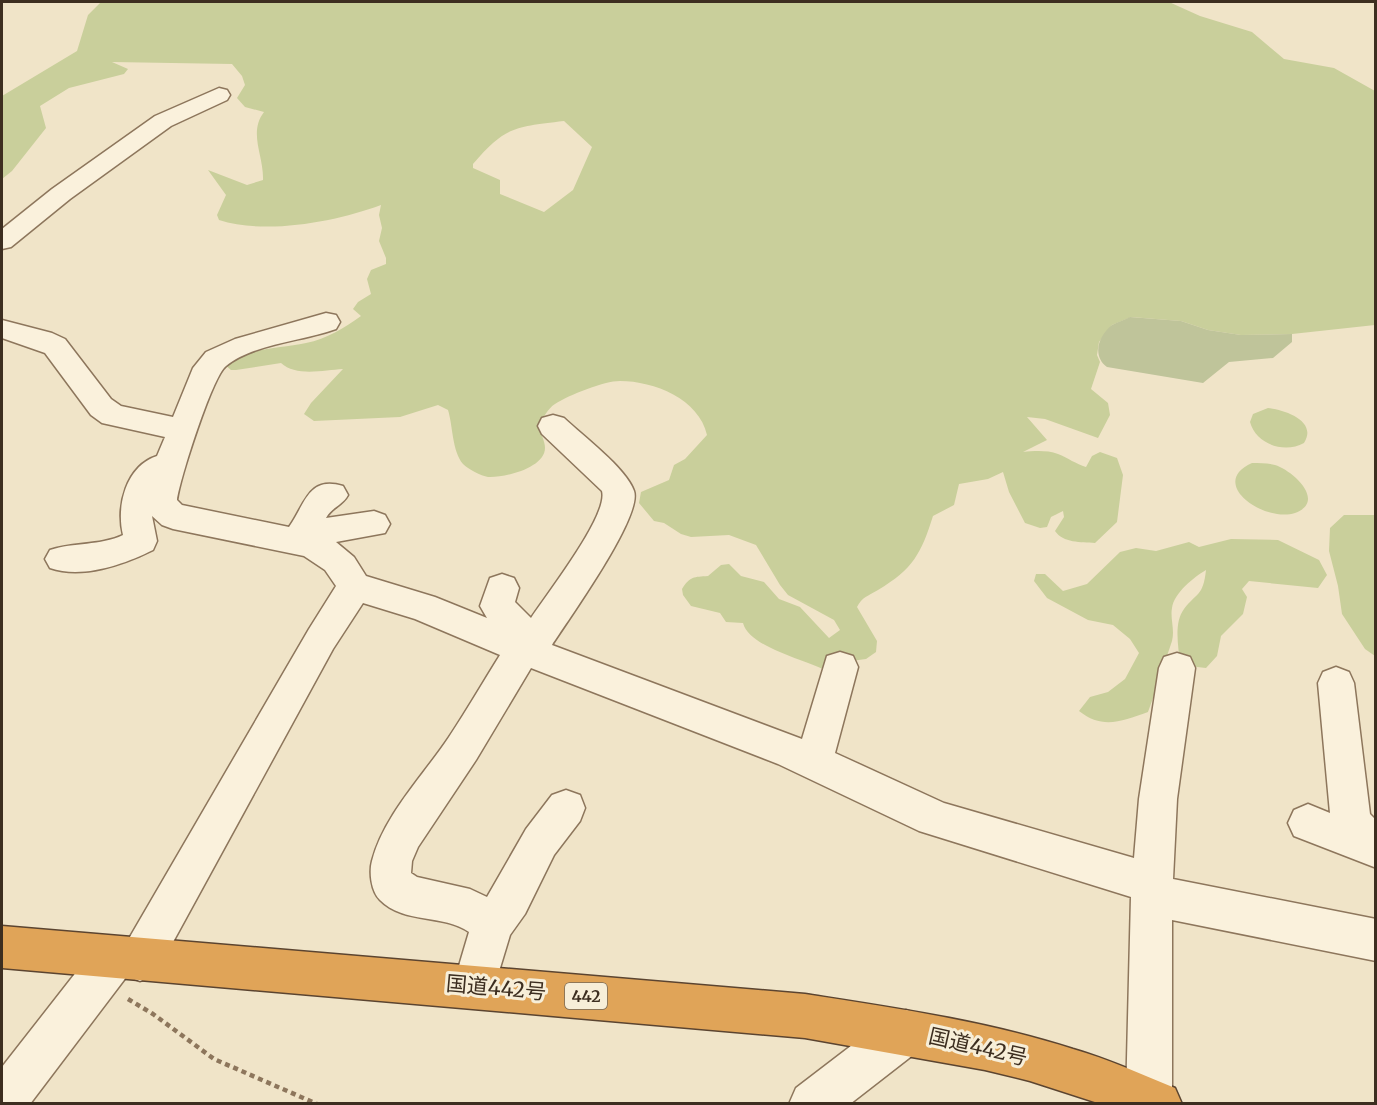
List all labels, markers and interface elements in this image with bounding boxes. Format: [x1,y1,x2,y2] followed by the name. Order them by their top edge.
[445,970,547,1005] street label: 国道442号
[565,983,607,1009] road number: 442
[926,1022,1030,1071] street label: 国道442号

